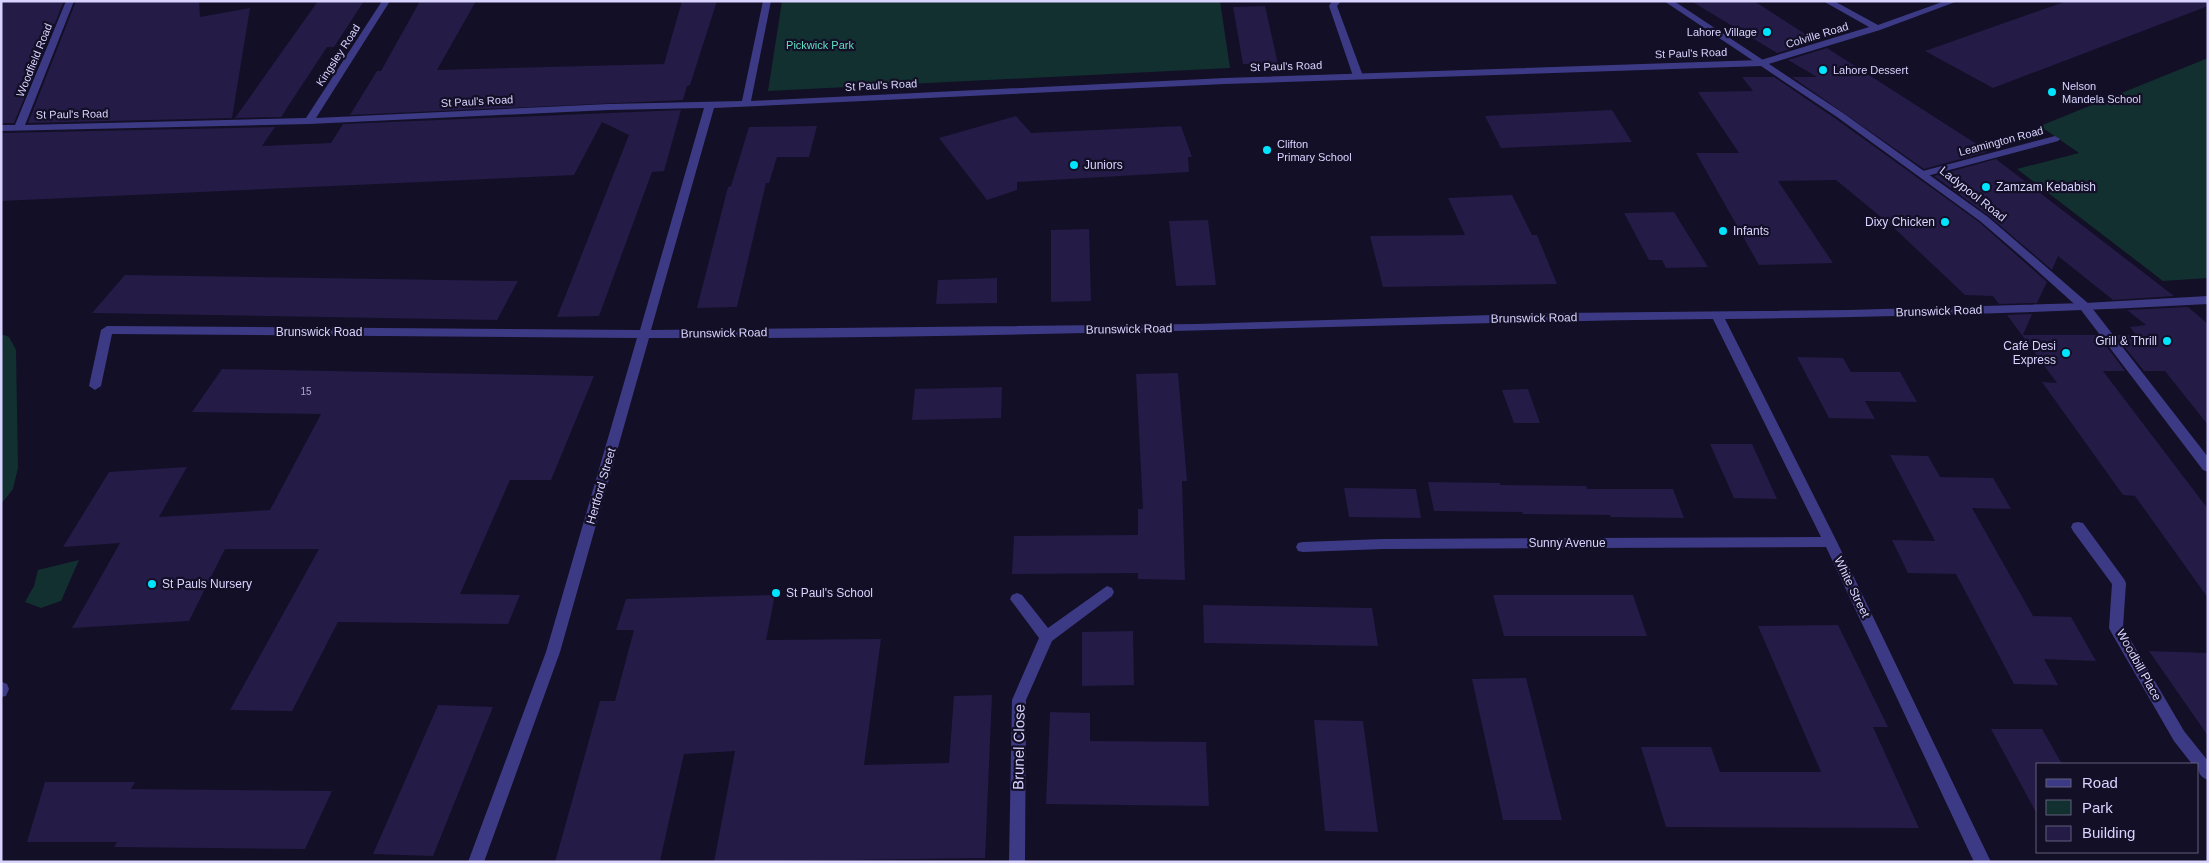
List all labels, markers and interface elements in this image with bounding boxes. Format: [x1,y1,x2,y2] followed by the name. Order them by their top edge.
[1784,20,1850,50] street label: Colville Road
[14,22,54,98] street label: Woodfield Road
[314,22,362,88] street label: Kingsley Road
[1687,26,1757,38] place label: Lahore Village
[1761,26,1773,38] marker: Lahore Village
[786,39,854,51] park label: Pickwick Park
[1655,46,1727,60] street label: St Paul's Road
[1250,59,1322,73] street label: St Paul's Road
[1817,64,1829,76] marker: Lahore Dessert
[1833,64,1908,76] place label: Lahore Dessert
[845,77,917,93] street label: St Paul's Road
[2062,80,2141,105] place label: Nelson Mandela School
[2046,86,2058,98] marker: Nelson Mandela School
[441,93,513,109] street label: St Paul's Road
[36,107,108,121] street label: St Paul's Road
[1958,124,2044,158] street label: Leamington Road
[1277,138,1352,163] place label: Clifton Primary School
[1261,144,1273,156] marker: Clifton Primary School
[1084,158,1123,172] place label: Juniors
[1068,159,1080,171] marker: Juniors
[1937,164,2009,224] street label: Ladypool Road
[1996,180,2096,194] place label: Zamzam Kebabish
[1980,181,1992,193] marker: Zamzam Kebabish
[1865,215,1935,229] place label: Dixy Chicken
[1939,216,1951,228] marker: Dixy Chicken
[1733,224,1769,238] place label: Infants
[1717,225,1729,237] marker: Infants
[1895,302,1983,320] street label: Brunswick Road
[1491,310,1577,326] street label: Brunswick Road
[1086,321,1172,337] street label: Brunswick Road
[276,325,362,339] street label: Brunswick Road
[681,325,767,341] street label: Brunswick Road
[2095,334,2157,348] place label: Grill & Thrill
[2161,335,2173,347] marker: Grill & Thrill
[2003,339,2056,367] place label: Café Desi Express
[2060,347,2072,359] marker: Café Desi Express
[300,386,312,397] house number: 15
[583,446,619,526] street label: Hertford Street
[1528,536,1606,550] street label: Sunny Avenue
[1831,554,1873,620] street label: White Street
[162,577,252,591] place label: St Pauls Nursery
[146,578,158,590] marker: St Pauls Nursery
[786,586,873,600] place label: St Paul's School
[770,587,782,599] marker: St Paul's School
[2114,627,2164,703] street label: Woodbill Place
[1009,704,1028,790] street label: Brunel Close
[2036,763,2199,853] legend
[2082,774,2118,791] text: Road
[2082,799,2113,816] text: Park
[2082,824,2135,841] text: Building

